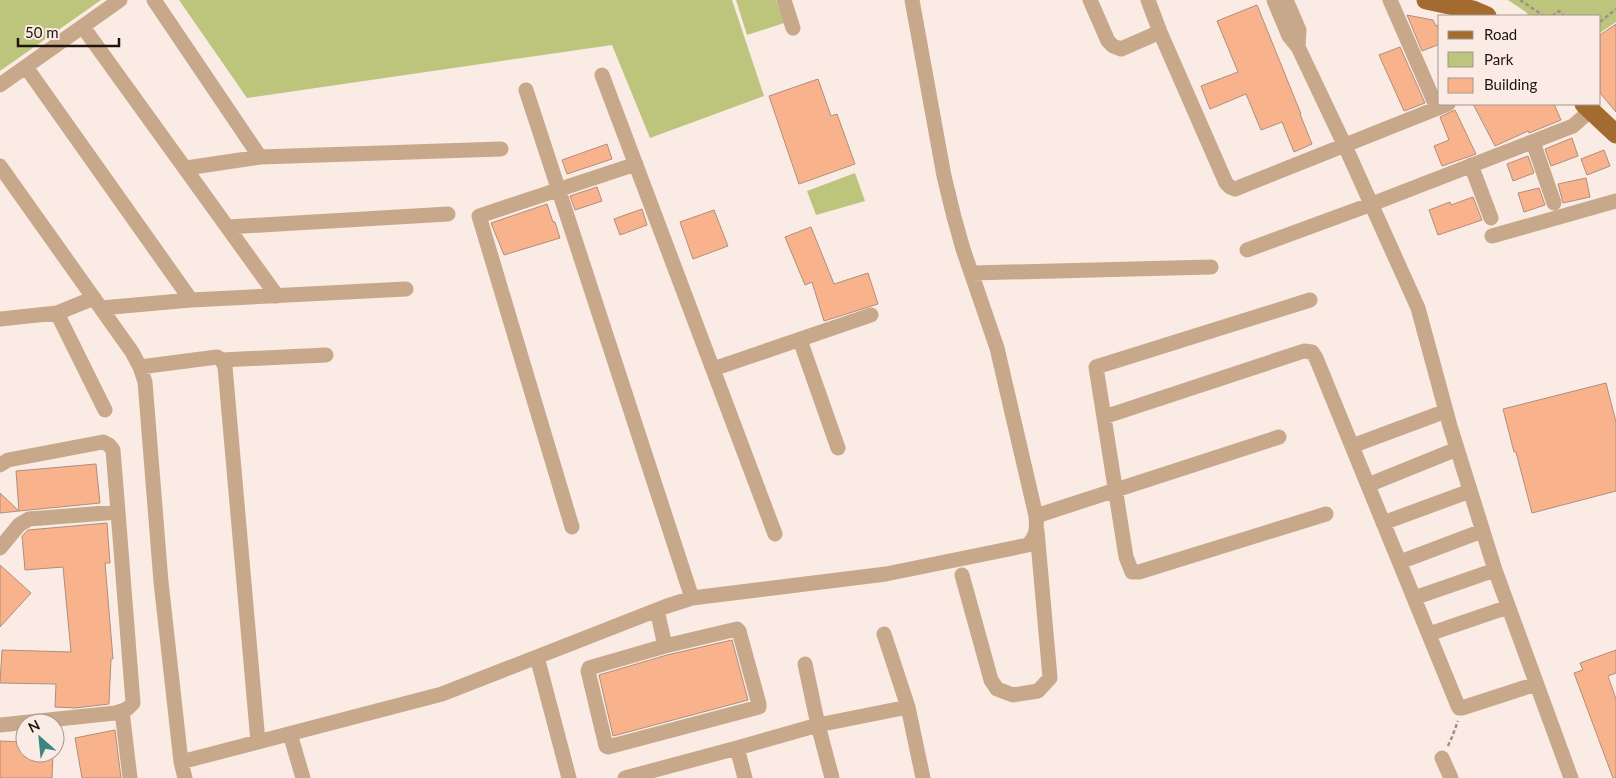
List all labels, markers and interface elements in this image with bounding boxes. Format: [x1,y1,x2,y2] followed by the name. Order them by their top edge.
[18,15,119,47] scale bar
[1438,15,1601,105] legend
[25,23,59,41] text: 50 m
[1484,25,1517,43] text: Road
[1484,50,1514,68] text: Park
[1484,75,1537,93] text: Building
[15,713,65,763] north arrow
[25,716,43,736] text: N

